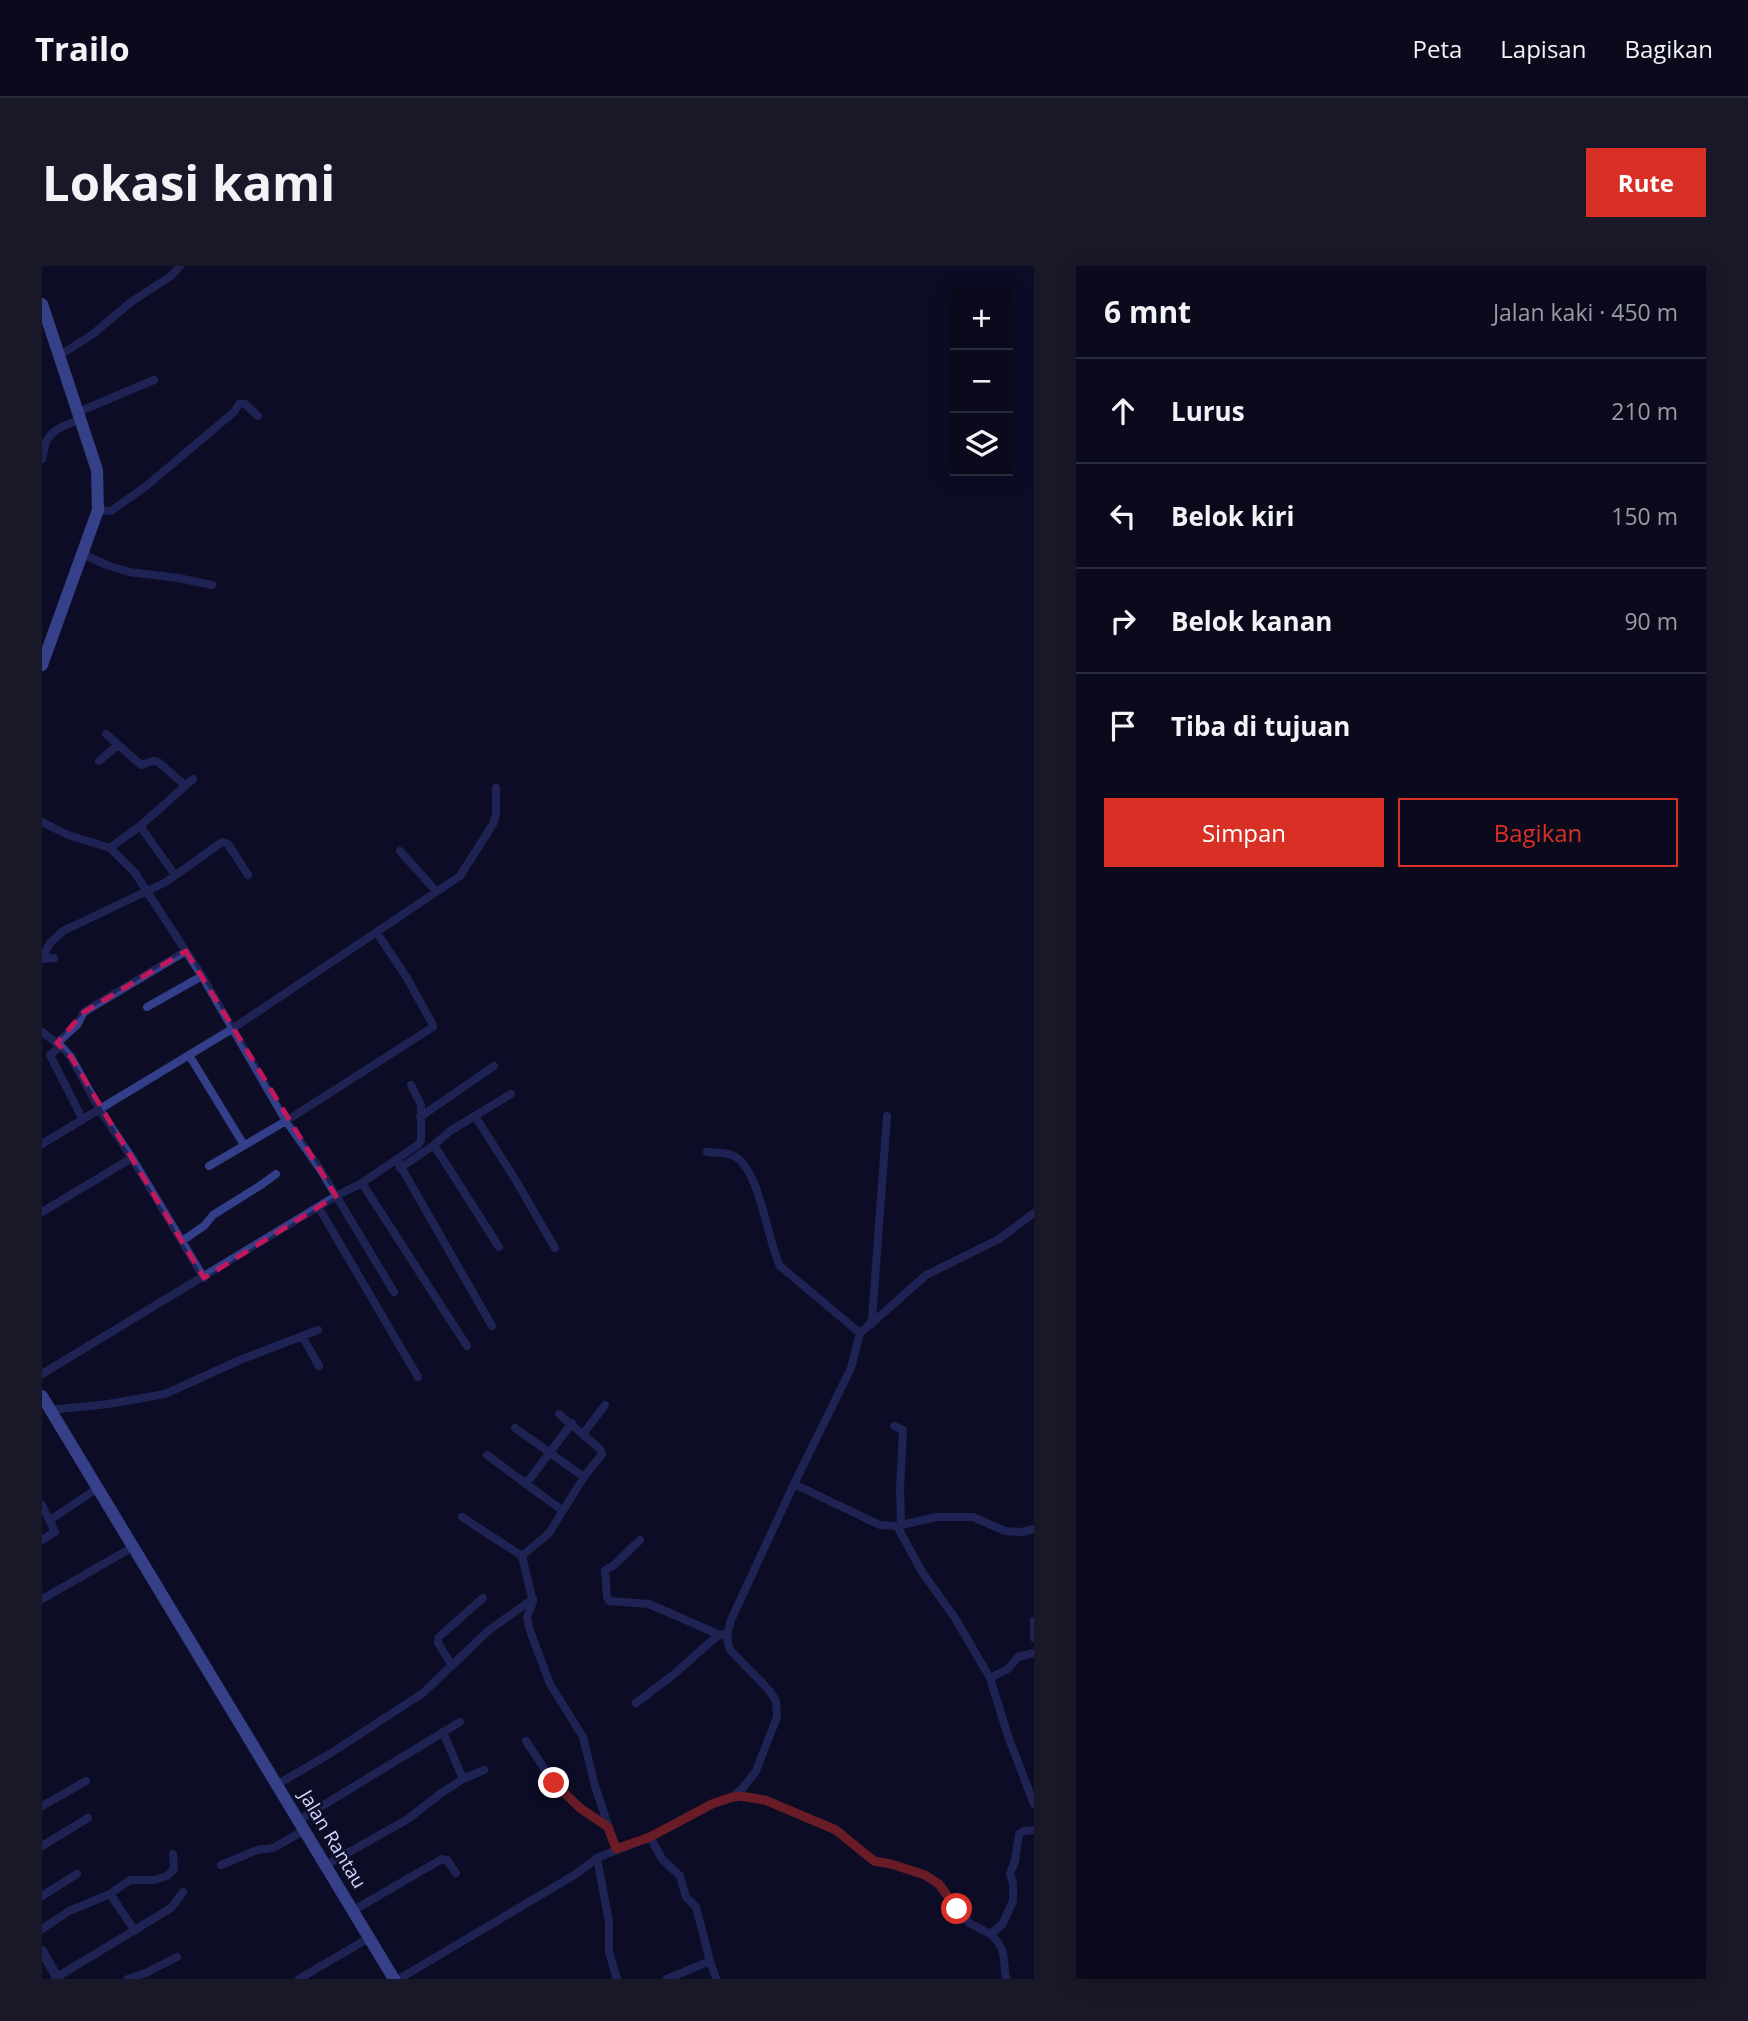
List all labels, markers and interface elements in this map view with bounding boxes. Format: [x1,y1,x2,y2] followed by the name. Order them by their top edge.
[35,26,130,71] text: Trailo
[1412,32,1462,65] text: Peta
[1500,32,1586,65] text: Lapisan
[1624,32,1713,65] text: Bagikan
[1586,148,1706,217] button: Rute
[42,149,335,215] text: Lokasi kami
[950,287,1013,476] map controls
[950,287,1013,350] button: +
[1104,291,1191,332] text: 6 mnt
[1493,296,1678,328] text: Jalan kaki · 450 m
[950,350,1013,413] button: −
[1104,392,1142,430] icon: ahead
[1171,393,1245,429] text: Lurus
[1611,395,1678,427] text: 210 m
[950,413,1013,476] button: layers
[1104,497,1142,535] icon: left
[1171,498,1295,534] text: Belok kiri
[1611,500,1678,532] text: 150 m
[1104,602,1142,640] icon: right
[1171,603,1332,639] text: Belok kanan
[1624,605,1678,637] text: 90 m
[1104,707,1142,745] icon: arrive
[1171,708,1350,744] text: Tiba di tujuan
[1104,798,1384,867] button: Simpan
[1398,798,1678,867] button: Bagikan
[538,1767,569,1798] route end
[292,1783,373,1893] street label: Jalan Rantau
[941,1893,972,1924] route start

